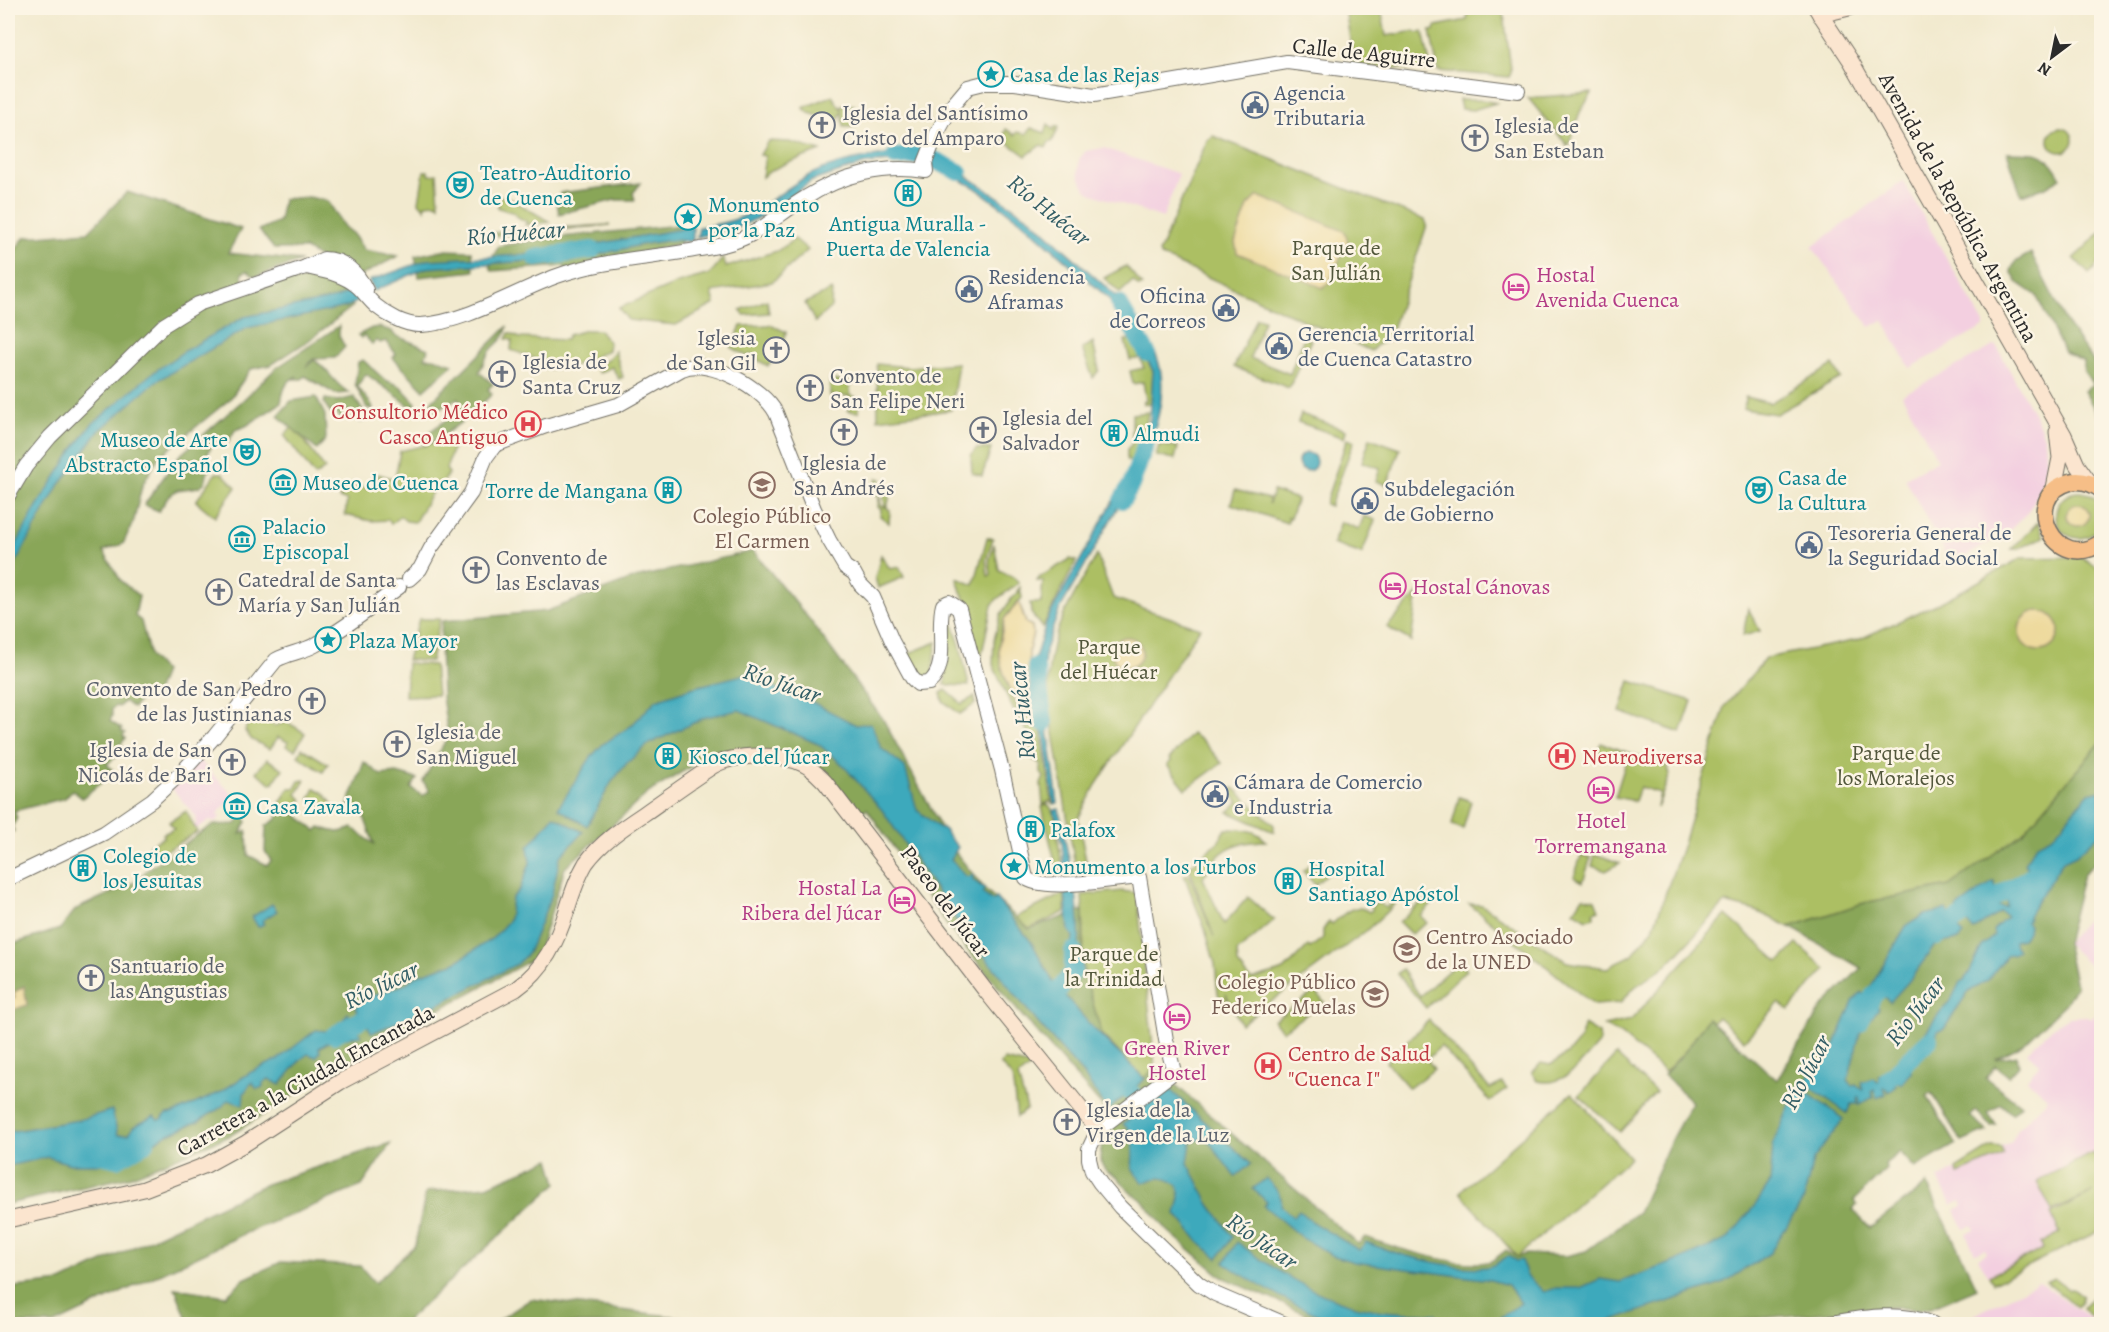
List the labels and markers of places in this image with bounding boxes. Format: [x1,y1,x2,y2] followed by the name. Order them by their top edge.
[976,59,1006,89] place icon: Casa de las Rejas
[1010,60,1160,90] place label: Casa de las Rejas
[1273,78,1366,133] place label: Agencia Tributaria
[1240,90,1270,120] public building icon: Agencia Tributaria
[842,98,1028,153] place label: Iglesia del Santísimo Cristo del Amparo
[807,110,837,140] church icon: Iglesia del Santísimo Cristo del Amparo
[1494,111,1604,166] place label: Iglesia de San Esteban
[1460,123,1490,153] church icon: Iglesia de San Esteban
[480,158,631,213] place label: Teatro-Auditorio de Cuenca
[445,170,475,200] theatre icon: Teatro-Auditorio de Cuenca
[893,178,923,208] building icon: Antigua Muralla - Puerta de Valencia
[708,190,820,245] place label: Monumento por la Paz
[673,202,703,232] place icon: Monumento por la Paz
[825,209,991,264] place label: Antigua Muralla - Puerta de Valencia
[1535,260,1680,315] place label: Hostal Avenida Cuenca
[987,262,1086,317] place label: Residencia Aframas
[1501,272,1531,302] hotel icon: Hostal Avenida Cuenca
[954,274,984,304] public building icon: Residencia Aframas
[1109,281,1207,336] place label: Oficina de Correos
[1211,293,1241,323] public building icon: Oficina de Correos
[1298,319,1474,374] place label: Gerencia Territorial de Cuenca Catastro
[666,323,757,378] place label: Iglesia de San Gil
[1264,331,1294,361] public building icon: Gerencia Territorial de Cuenca Catastro
[761,335,791,365] church icon: Iglesia de San Gil
[522,347,621,402] place label: Iglesia de Santa Cruz
[487,359,517,389] church icon: Iglesia de Santa Cruz
[830,361,965,416] place label: Convento de San Felipe Neri
[795,373,825,403] church icon: Convento de San Felipe Neri
[331,397,508,452] place label: Consultorio Médico Casco Antiguo
[1002,403,1092,458] place label: Iglesia del Salvador
[513,409,543,439] hospital icon: Consultorio Médico Casco Antiguo
[968,415,998,445] church icon: Iglesia del Salvador
[829,417,859,447] church icon: Iglesia de San Andrés
[1099,418,1129,448] building icon: Almudi
[1133,419,1200,449] place label: Almudi
[65,425,228,480] place label: Museo de Arte Abstracto Español
[232,437,262,467] theatre icon: Museo de Arte Abstracto Español
[793,448,895,503] place label: Iglesia de San Andrés
[1778,463,1867,518] place label: Casa de la Cultura
[268,467,298,497] museum icon: Museo de Cuenca
[302,468,460,498] place label: Museo de Cuenca
[747,470,777,500] school or university icon: Colegio Público El Carmen
[1384,474,1515,529] place label: Subdelegación de Gobierno
[653,475,683,505] building icon: Torre de Mangana
[1744,475,1774,505] theatre icon: Casa de la Cultura
[485,476,649,506] place label: Torre de Mangana
[1350,486,1380,516] public building icon: Subdelegación de Gobierno
[693,501,831,556] place label: Colegio Público El Carmen
[262,512,349,567] place label: Palacio Episcopal
[1828,518,2012,573] place label: Tesoreria General de la Seguridad Social
[227,524,257,554] museum icon: Palacio Episcopal
[1794,530,1824,560] public building icon: Tesoreria General de la Seguridad Social
[496,543,608,598] place label: Convento de las Esclavas
[461,555,491,585] church icon: Convento de las Esclavas
[238,565,400,620] place label: Catedral de Santa María y San Julián
[1378,571,1408,601] hotel icon: Hostal Cánovas
[1412,572,1550,602] place label: Hostal Cánovas
[204,577,234,607] church icon: Catedral de Santa María y San Julián
[313,625,343,655] place icon: Plaza Mayor
[348,626,458,656] place label: Plaza Mayor
[86,674,292,729] place label: Convento de San Pedro de las Justinianas
[297,686,327,716] church icon: Convento de San Pedro de las Justinianas
[416,717,517,772] place label: Iglesia de San Miguel
[382,729,412,759] church icon: Iglesia de San Miguel
[77,735,212,790] place label: Iglesia de San Nicolás de Bari
[653,741,683,771] building icon: Kiosco del Júcar
[1547,741,1577,771] hospital icon: Neurodiversa
[688,742,830,772] place label: Kiosco del Júcar
[1582,742,1704,772] place label: Neurodiversa
[217,747,247,777] church icon: Iglesia de San Nicolás de Bari
[1234,767,1423,822] place label: Cámara de Comercio e Industria
[1586,775,1616,805] hotel icon: Hotel Torremangana
[1200,779,1230,809] public building icon: Cámara de Comercio e Industria
[222,791,252,821] museum icon: Casa Zavala
[256,792,362,822] place label: Casa Zavala
[1535,806,1668,861] place label: Hotel Torremangana
[1016,814,1046,844] building icon: Palafox
[1050,815,1116,845] place label: Palafox
[103,841,202,896] place label: Colegio de los Jesuitas
[999,851,1029,881] place icon: Monumento a los Turbos
[1034,852,1257,882] place label: Monumento a los Turbos
[68,853,98,883] building icon: Colegio de los Jesuitas
[1308,854,1459,909] place label: Hospital Santiago Apóstol
[1273,866,1303,896] building icon: Hospital Santiago Apóstol
[741,873,883,928] place label: Hostal La Ribera del Júcar
[887,885,917,915] hotel icon: Hostal La Ribera del Júcar
[1426,922,1573,977] place label: Centro Asociado de la UNED
[1392,934,1422,964] school or university icon: Centro Asociado de la UNED
[110,951,228,1006] place label: Santuario de las Angustias
[76,963,106,993] church icon: Santuario de las Angustias
[1211,967,1356,1022] place label: Colegio Público Federico Muelas
[1360,979,1390,1009] school or university icon: Colegio Público Federico Muelas
[1162,1002,1192,1032] hotel icon: Green River Hostel
[1124,1033,1230,1088] place label: Green River Hostel
[1288,1039,1431,1094] place label: Centro de Salud "Cuenca I"
[1253,1051,1283,1081] hospital icon: Centro de Salud "Cuenca I"
[1085,1095,1230,1150] place label: Iglesia de la Virgen de la Luz
[1052,1107,1082,1137] church icon: Iglesia de la Virgen de la Luz

